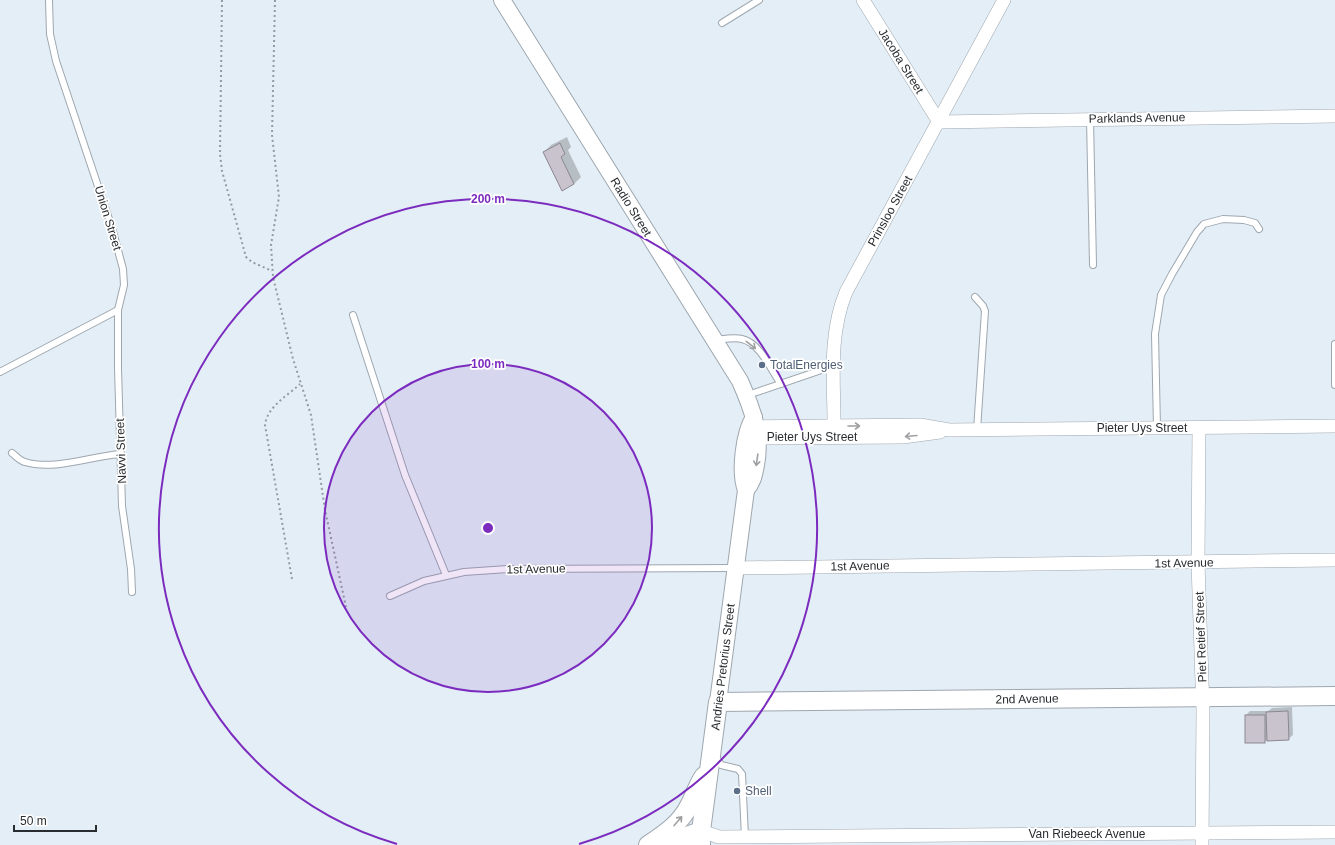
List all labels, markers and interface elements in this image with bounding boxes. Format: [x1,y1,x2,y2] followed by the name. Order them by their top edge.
[875,26,927,97] street label: Jacoba Street
[1089,110,1186,126] street label: Parklands Avenue
[865,173,916,249] street label: Prinsloo Street
[607,175,655,240] street label: Radio Street
[92,184,125,253] street label: Union Street
[471,192,505,206] text: 200 m
[746,341,757,349] one-way arrow
[471,357,505,371] text: 100 m
[770,358,843,372] place label: TotalEnergies
[757,360,767,370] marker: TotalEnergies
[113,417,129,484] street label: Navvi Street
[1097,421,1188,435] street label: Pieter Uys Street
[847,422,860,429] one-way arrow
[767,430,858,444] street label: Pieter Uys Street
[905,433,918,440] one-way arrow
[753,453,761,466] one-way arrow
[481,521,495,535] centre of rings
[1154,555,1214,571] street label: 1st Avenue
[830,558,890,574] street label: 1st Avenue
[506,561,566,577] street label: 1st Avenue
[1192,591,1210,683] street label: Piet Retief Street
[708,602,738,731] street label: Andries Pretorius Street
[995,691,1059,707] street label: 2nd Avenue
[745,784,772,798] place label: Shell
[732,786,742,796] marker: Shell
[14,807,96,833] scale bar
[20,814,47,828] text: 50 m
[674,816,683,826] one-way arrow
[1029,827,1146,841] street label: Van Riebeeck Avenue

